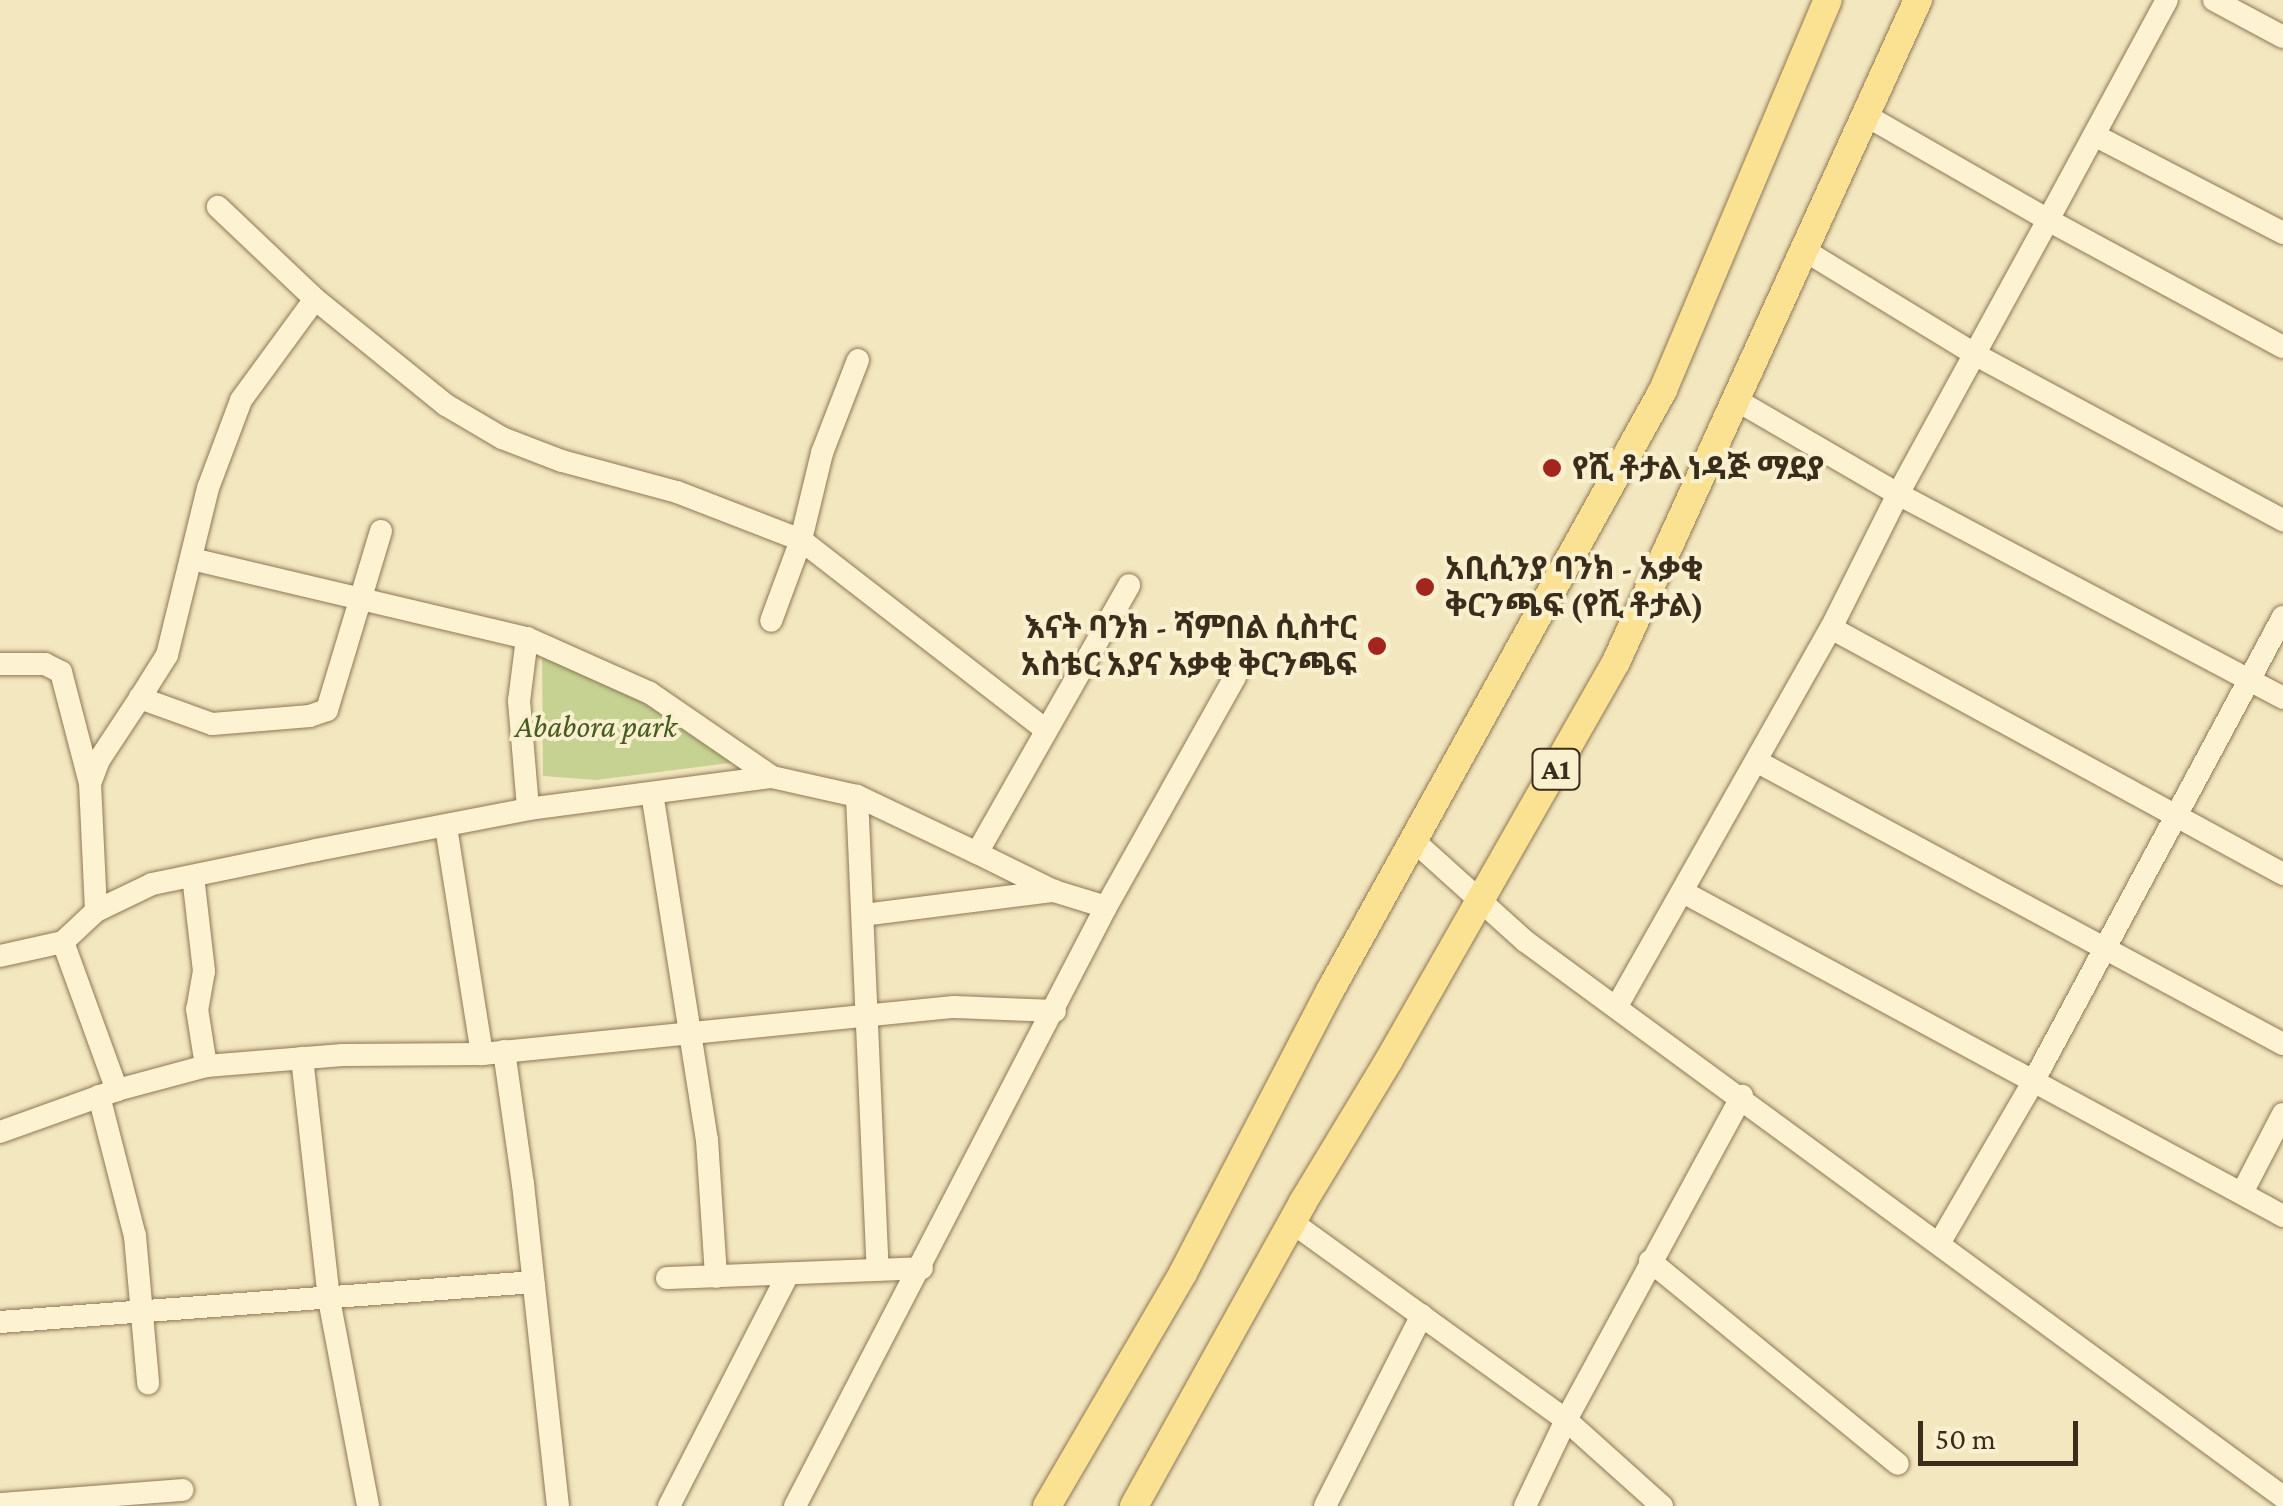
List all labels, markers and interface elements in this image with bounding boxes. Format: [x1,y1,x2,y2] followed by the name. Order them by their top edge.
[1572,449,1824,487] place label: የሺ ቶታል ነዳጅ ማደያ
[1541,457,1563,479] marker: የሺ ቶታል ነዳጅ ማደያ
[1445,550,1704,625] place label: አቢሲንያ ባንክ - አቃቂ ቅርንጫፍ (የሺ ቶታል)
[1414,576,1436,598] marker: አቢሲንያ ባንክ - አቃቂ ቅርንጫፍ (የሺ ቶታል)
[1021,609,1357,684] place label: እናት ባንክ - ሻምበል ሲስተር አስቴር አያና አቃቂ ቅርንጫፍ
[1366,635,1388,657] marker: እናት ባንክ - ሻምበል ሲስተር አስቴር አያና አቃቂ ቅርንጫፍ
[515,707,677,745] park label: Ababora park
[1531,744,1581,794] road number: A1
[1923,1401,2083,1463] scale bar
[1935,1422,1996,1455] text: 50 m

